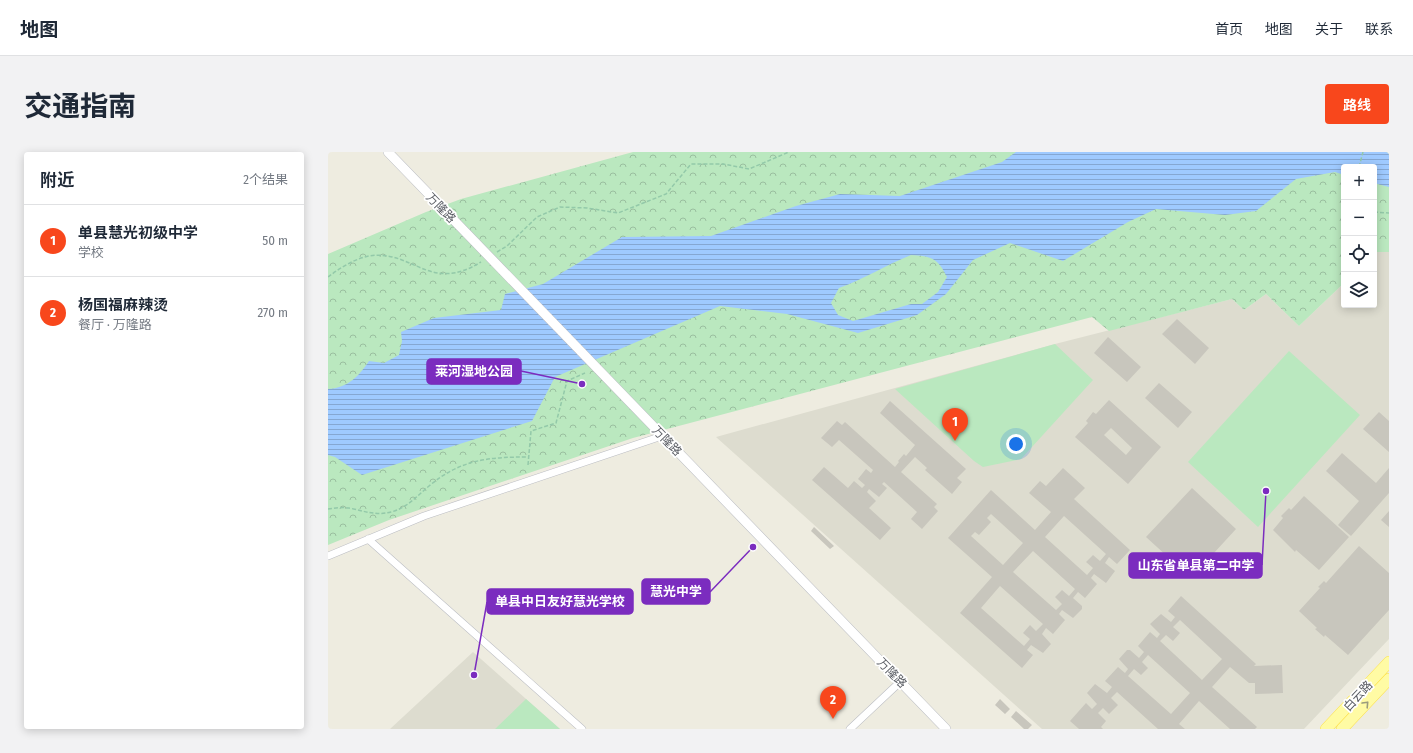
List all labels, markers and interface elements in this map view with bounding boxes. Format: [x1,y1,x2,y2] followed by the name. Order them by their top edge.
[20,18,58,41] text: 地图
[1215,21,1243,38] text: 首页
[1265,21,1293,38] text: 地图
[1315,21,1343,38] text: 关于
[1365,21,1393,38] text: 联系
[1325,84,1389,124] button: 路线
[24,90,136,123] text: 交通指南
[1341,164,1377,308] map controls
[1341,164,1377,200] button: +
[40,170,74,191] text: 附近
[243,172,288,187] text: 2个结果
[423,190,459,226] street label: 万隆路
[1341,200,1377,236] button: −
[78,224,198,242] text: 单县慧光初级中学
[50,233,56,248] text: 1
[262,233,288,248] text: 50 m
[1341,236,1377,272] button: locate
[78,245,104,260] text: 学校
[1341,272,1377,308] button: layers
[78,296,168,314] text: 杨国福麻辣烫
[50,305,56,320] text: 2
[257,305,288,320] text: 270 m
[78,317,152,332] text: 餐厅 · 万隆路
[427,359,521,384] callout: 莱河湿地公园
[435,364,513,379] text: 莱河湿地公园
[942,408,968,441] pin: 1
[649,423,685,459] street label: 万隆路
[1006,434,1026,454] your location
[1129,553,1262,578] callout: 山东省单县第二中学
[1137,558,1255,573] text: 山东省单县第二中学
[642,579,710,604] callout: 慧光中学
[650,584,702,599] text: 慧光中学
[487,589,633,614] callout: 单县中日友好慧光学校
[495,594,625,609] text: 单县中日友好慧光学校
[874,655,910,691] street label: 万隆路
[1341,678,1375,714] street label: 白云路
[820,686,846,719] pin: 2
[1361,701,1368,709] one-way arrow

